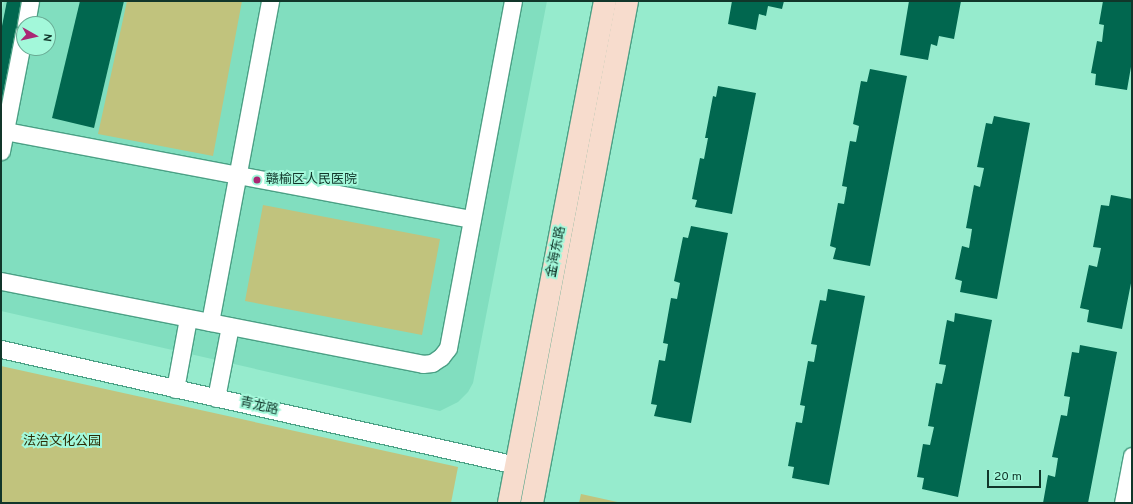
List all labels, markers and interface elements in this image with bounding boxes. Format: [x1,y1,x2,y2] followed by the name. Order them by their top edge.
[16,16,56,56] north arrow
[39,33,54,42] text: N
[266,172,357,188] place label: 赣榆区人民医院
[251,174,263,186] marker: 赣榆区人民医院
[544,225,570,279] street label: 金海东路
[238,395,280,419] street label: 青龙路
[23,434,101,450] park label: 法治文化公园
[989,462,1043,488] scale bar
[994,469,1022,485] text: 20 m

